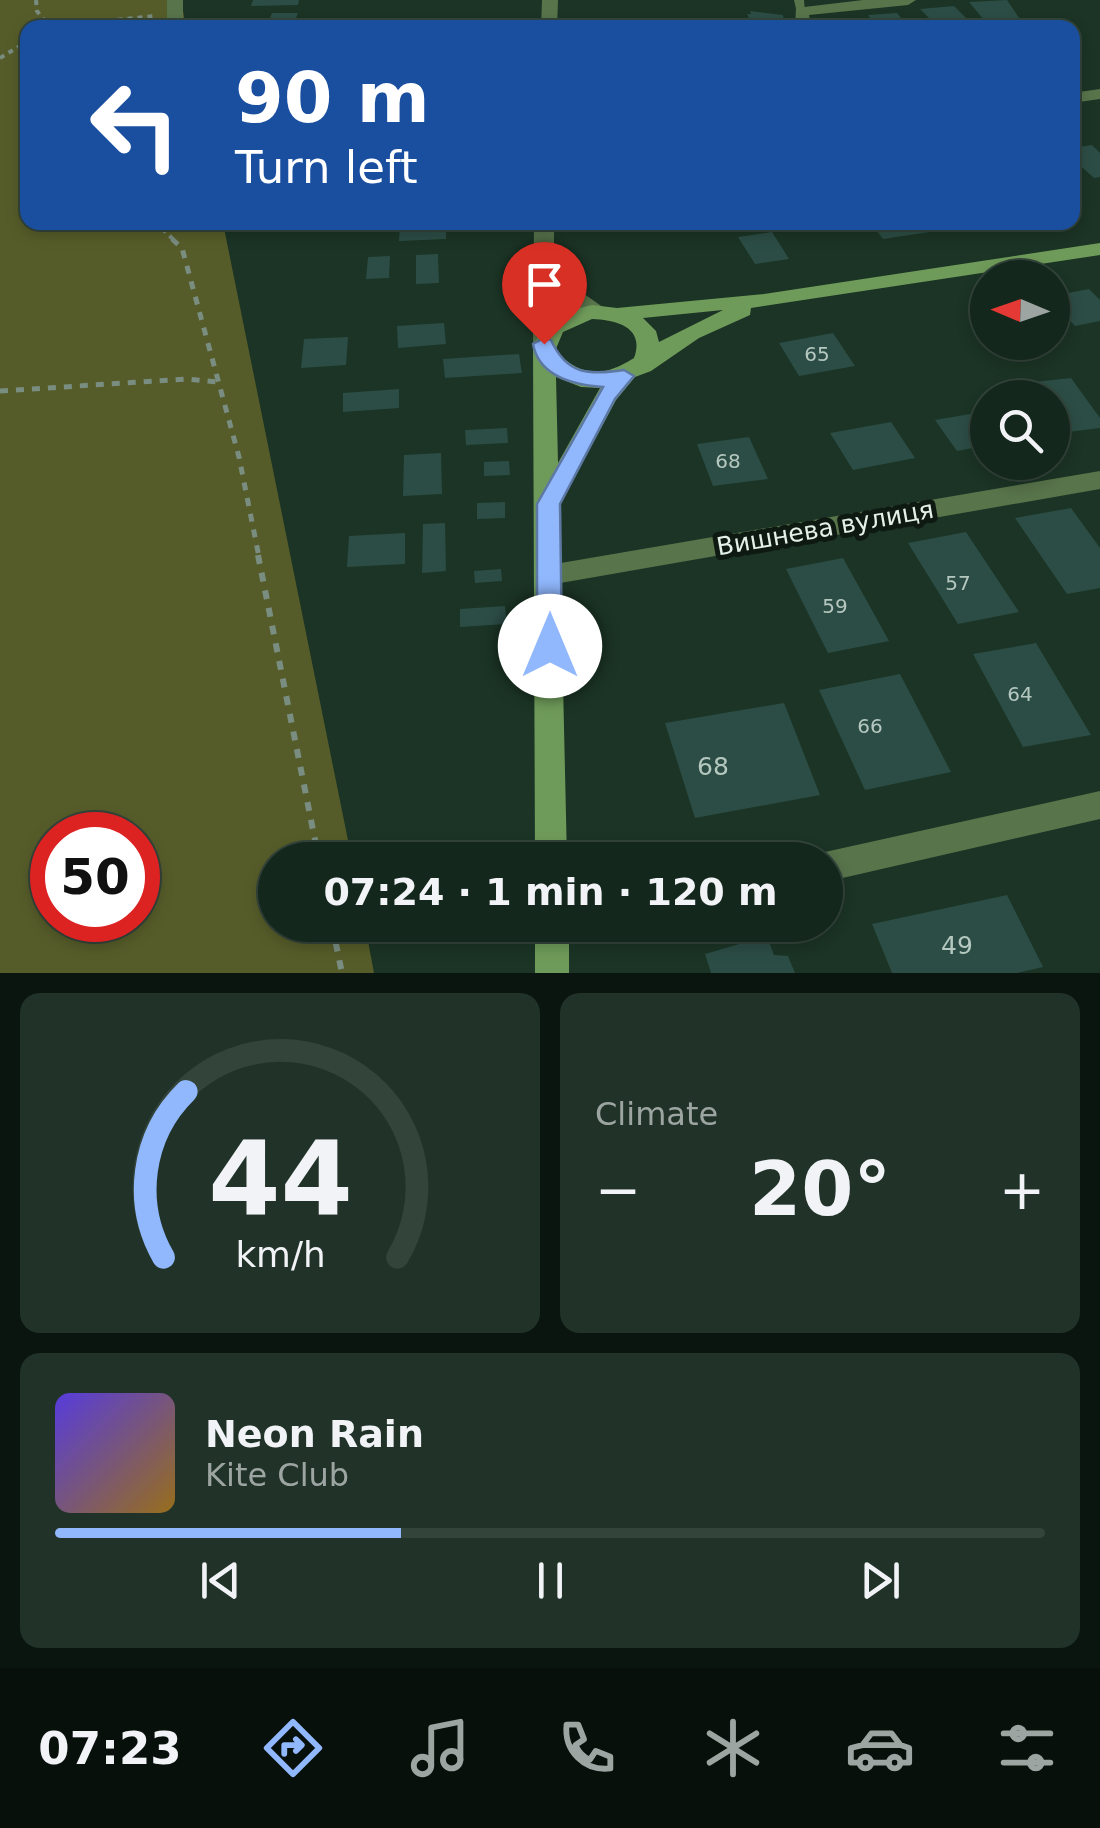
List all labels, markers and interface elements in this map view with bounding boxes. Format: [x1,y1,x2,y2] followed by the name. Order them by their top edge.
[235,57,430,139] text: 90 m
[70,60,200,190] icon: left
[235,141,418,194] text: Turn left
[502,242,587,345] pin
[517,257,572,312] icon: arrive
[970,260,1070,360] north arrow
[970,260,1070,480] map controls
[804,342,830,366] house number: 65
[970,380,1070,480] button: search
[715,449,741,473] house number: 68
[714,495,936,561] street label: Вишнева вулиця
[945,571,971,595] house number: 57
[498,594,602,698] position arrow
[822,594,848,618] house number: 59
[1007,682,1033,706] house number: 64
[857,714,883,738] house number: 66
[697,752,729,781] house number: 68
[30,812,160,942] speed limit sign: 50
[323,870,778,914] text: 07:24 · 1 min · 120 m
[941,931,973,960] house number: 49
[595,1095,718,1133] text: Climate
[208,1118,352,1240] text: 44
[749,1145,891,1233] text: 20°
[595,1158,641,1222] text: −
[999,1158,1045,1222] text: +
[235,1234,325,1275] text: km/h
[205,1412,424,1456] text: Neon Rain
[205,1456,349,1494] text: Kite Club
[193,1553,248,1608] icon: previous
[523,1553,578,1608] icon: pause
[853,1553,908,1608] icon: next
[258,1713,328,1783] icon: directions
[405,1713,475,1783] icon: music
[552,1713,622,1783] icon: phone
[698,1713,768,1783] icon: climate
[845,1713,915,1783] icon: car
[992,1713,1062,1783] icon: filters
[38,1722,182,1775] text: 07:23

